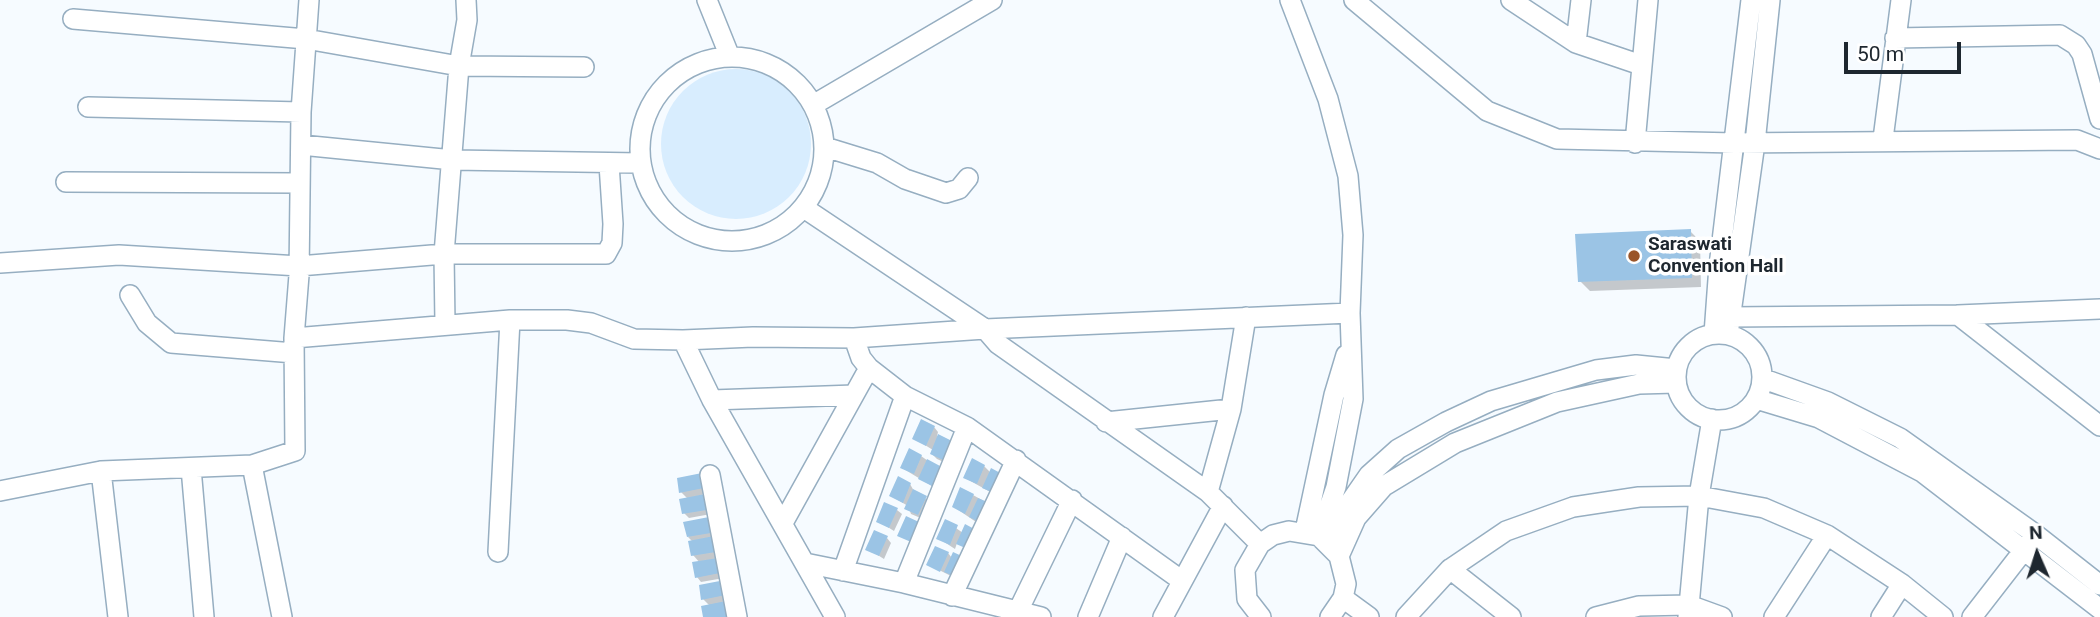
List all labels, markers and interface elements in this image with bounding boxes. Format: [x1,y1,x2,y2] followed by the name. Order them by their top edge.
[1848,28,1965,72] scale bar
[1857,42,1904,66] text: 50 m
[1648,234,1783,278] place label: Saraswati Convention Hall
[1626,248,1642,264] marker: Saraswati Convention Hall
[2002,519,2072,589] north arrow
[2029,521,2043,544] text: N

